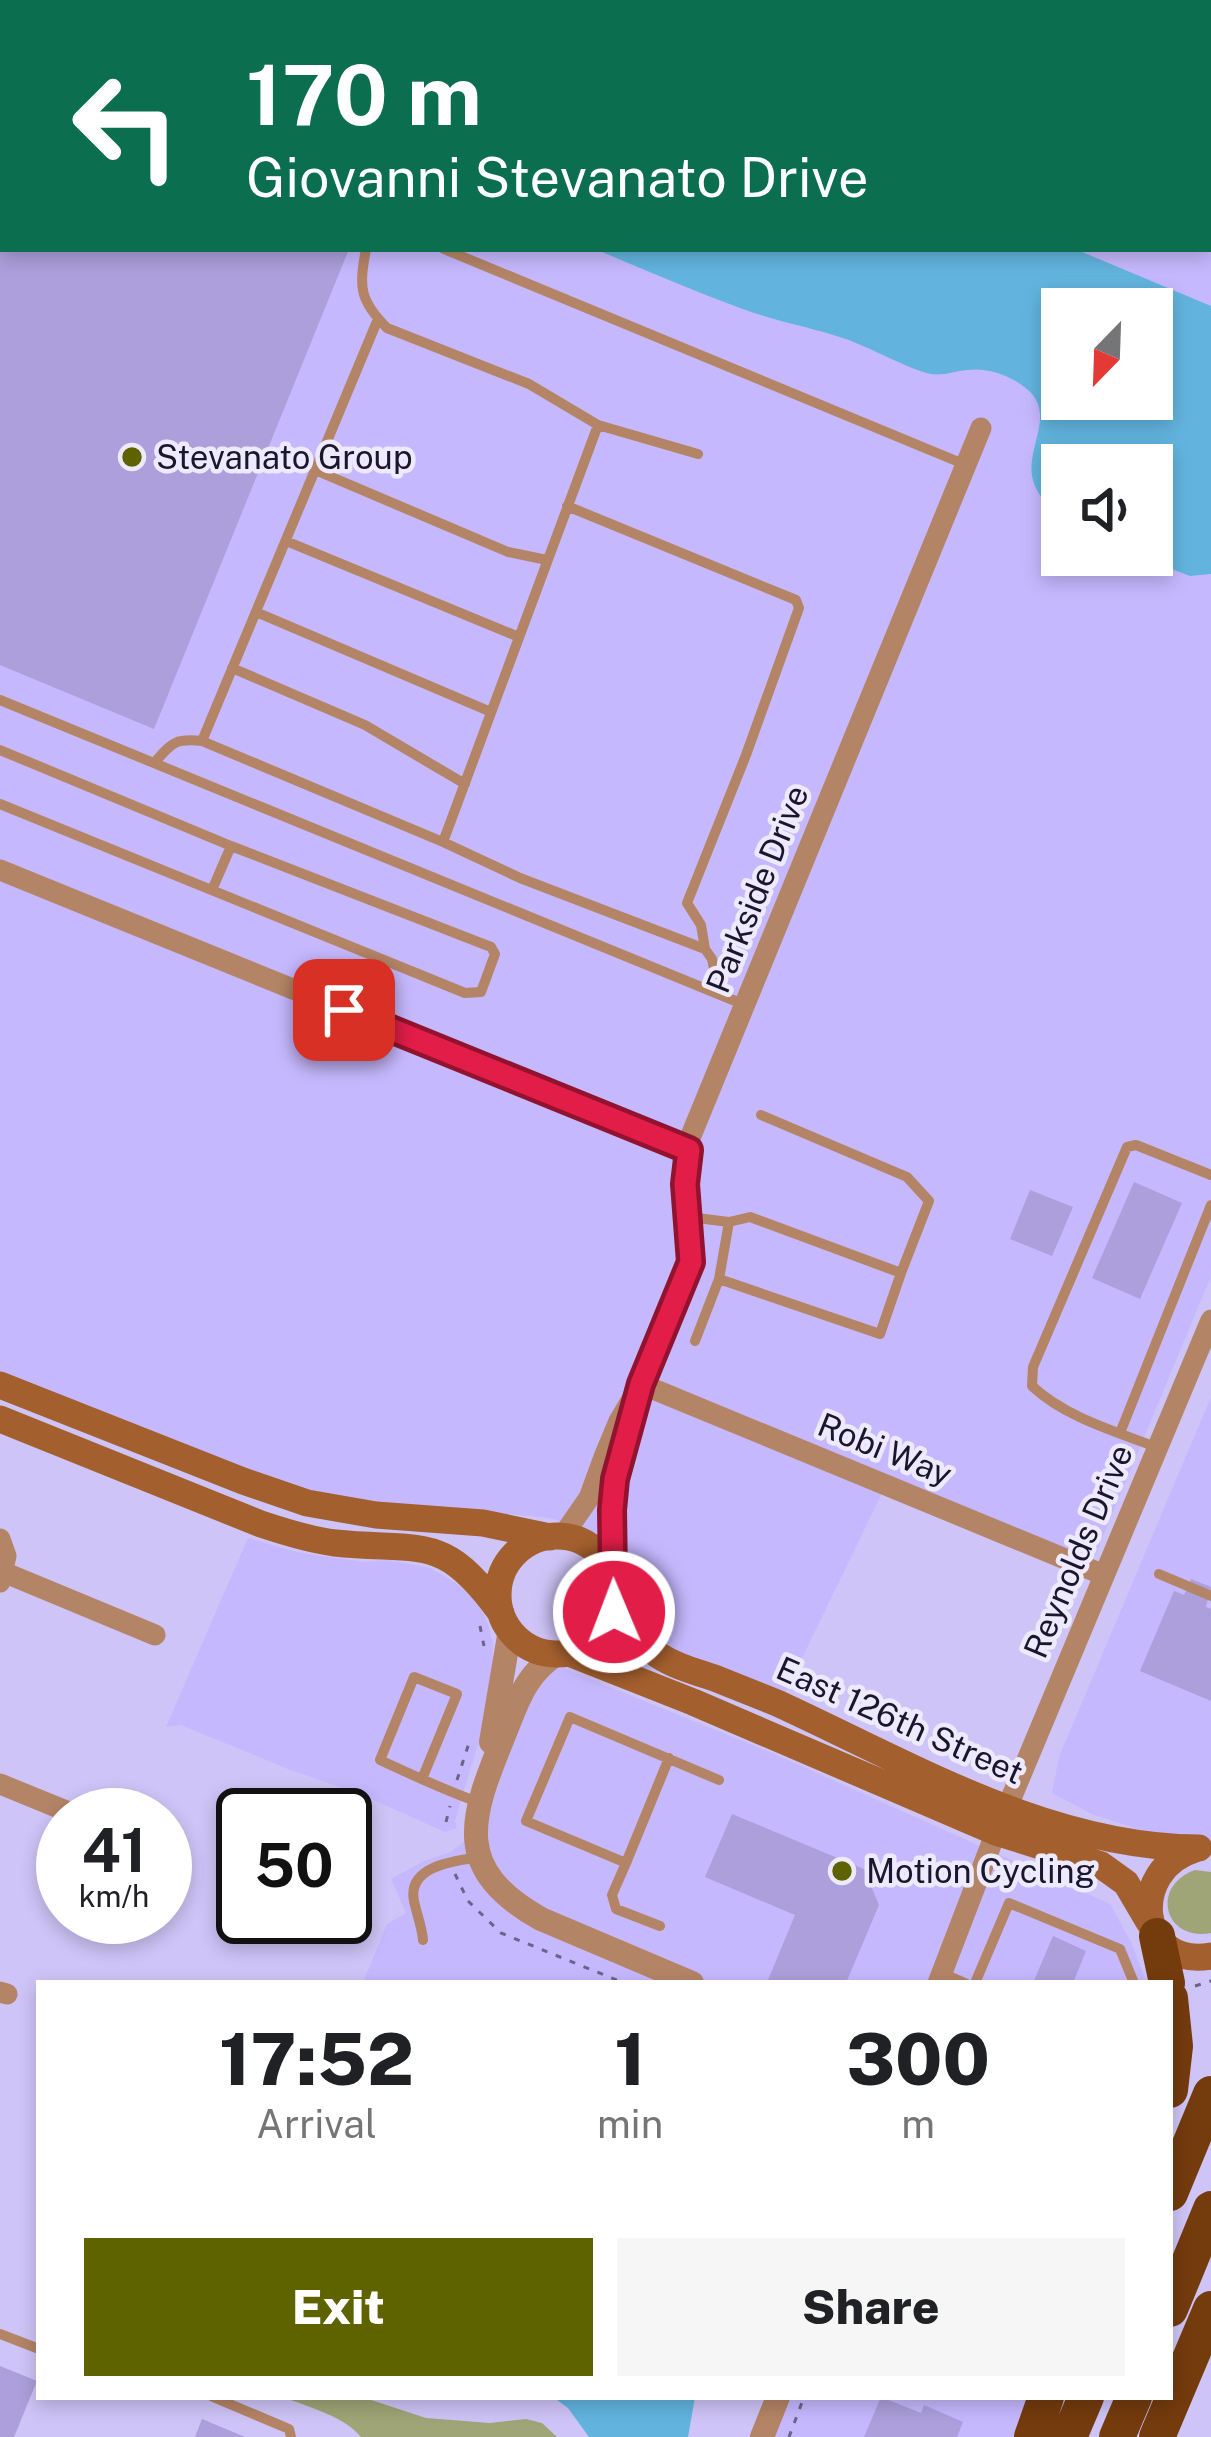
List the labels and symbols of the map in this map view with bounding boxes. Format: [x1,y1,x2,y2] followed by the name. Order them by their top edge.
[1041,288,1173,420] north arrow
[156,438,413,476] place label: Stevanato Group
[119,444,145,470] marker: Stevanato Group
[698,780,816,998] street label: Parkside Drive
[293,959,395,1061] pin
[813,1405,957,1493] street label: Robi Way
[1016,1439,1140,1663] street label: Reynolds Drive
[551,1549,677,1675] position arrow
[771,1649,1029,1791] street label: East 126th Street
[216,1788,372,1944] speed limit sign: 50
[866,1852,1095,1890] place label: Motion Cycling
[829,1858,855,1884] marker: Motion Cycling

